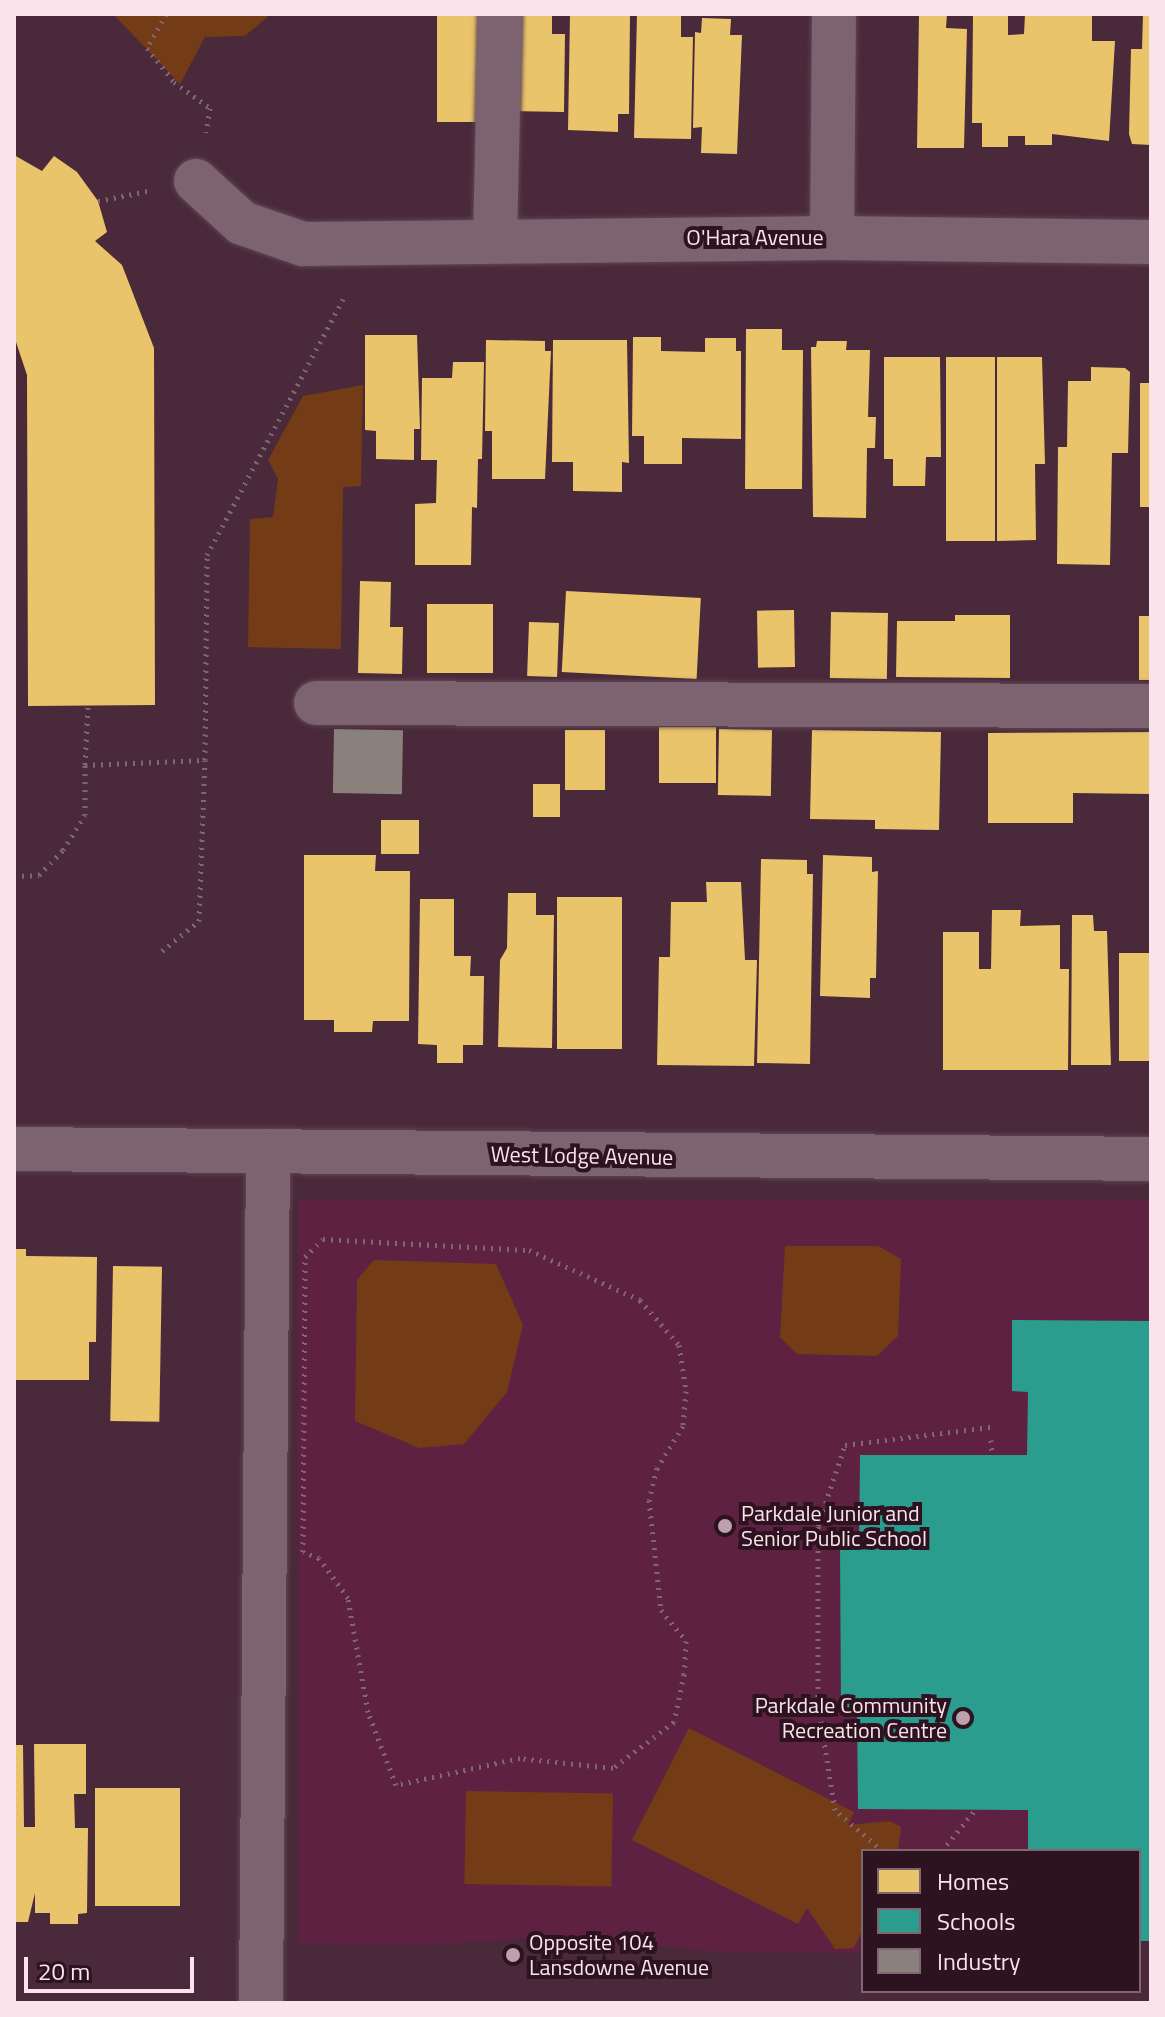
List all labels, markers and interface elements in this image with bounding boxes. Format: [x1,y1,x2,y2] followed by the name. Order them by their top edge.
[686,225,824,251] street label: O'Hara Avenue
[490,1141,674,1171] street label: West Lodge Avenue
[741,1500,927,1552] place label: Parkdale Junior and Senior Public School
[716,1517,734,1535] marker: Parkdale Junior and Senior Public School
[755,1692,947,1744] place label: Parkdale Community Recreation Centre
[954,1709,972,1727] marker: Parkdale Community Recreation Centre
[861,1849,1141,1993] legend
[937,1863,1009,1899] text: Homes
[937,1903,1015,1939] text: Schools
[529,1929,709,1980] place label: Opposite 104 Lansdowne Avenue
[28,1941,198,1991] scale bar
[937,1943,1021,1979] text: Industry
[504,1946,522,1964] marker: Opposite 104 Lansdowne Avenue
[38,1953,90,1989] text: 20 m

